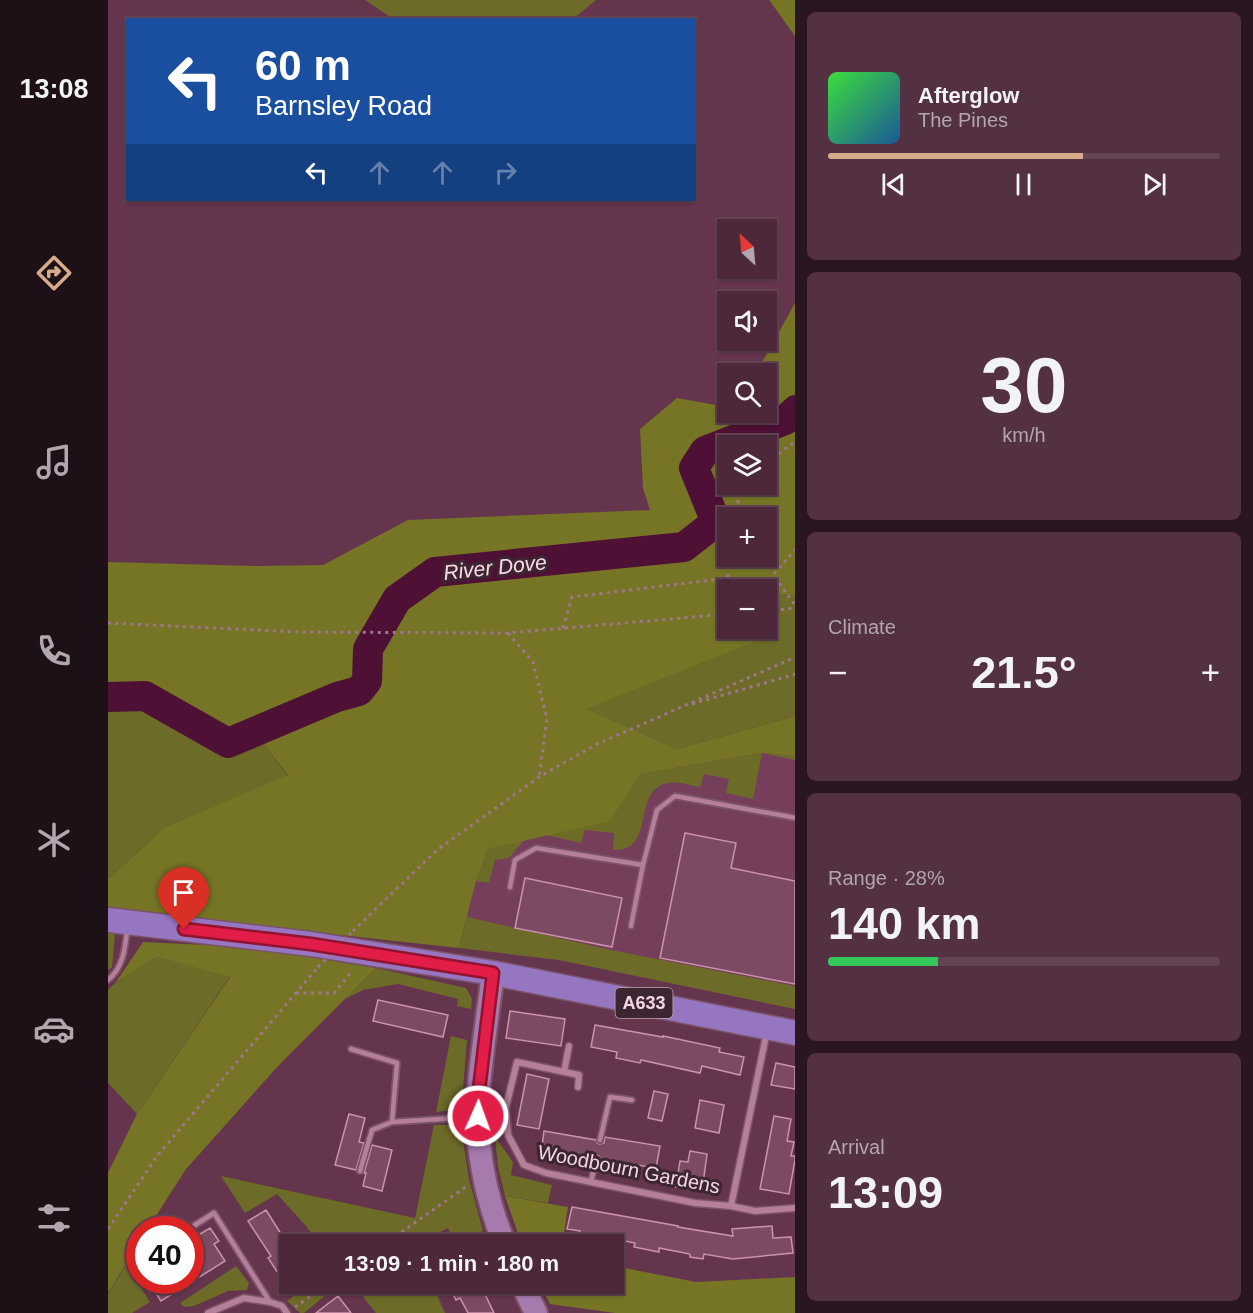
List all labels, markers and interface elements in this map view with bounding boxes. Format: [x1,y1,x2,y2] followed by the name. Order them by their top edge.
[156,42,234,120] icon: left
[255,42,351,89] text: 60 m
[19,74,89,104] text: 13:08
[918,83,1019,108] text: Afterglow
[255,91,432,121] text: Barnsley Road
[918,109,1008,131] text: The Pines
[300,156,333,189] icon: left
[363,156,396,189] icon: ahead
[426,156,459,189] icon: ahead
[489,156,522,189] icon: right
[877,168,910,201] icon: previous
[1007,168,1040,201] icon: pause
[1138,168,1171,201] icon: next
[717,219,777,279] north arrow
[717,219,777,639] map controls
[33,252,75,294] icon: directions
[717,291,777,351] button: sound
[981,341,1067,429] text: 30
[717,363,777,423] button: search
[1002,424,1046,446] text: km/h
[717,435,777,495] button: layers
[33,441,75,483] icon: music
[717,507,777,567] button: +
[442,550,548,584] water label: River Dove
[717,579,777,639] button: −
[828,616,896,638] text: Climate
[33,630,75,672] icon: phone
[971,647,1077,698] text: 21.5°
[828,654,847,691] text: −
[1201,654,1220,691] text: +
[33,819,75,861] icon: climate
[158,867,209,929] pin
[828,867,945,889] text: Range · 28%
[167,876,200,909] icon: arrive
[828,898,981,949] text: 140 km
[616,988,672,1018] road number: A633
[33,1008,75,1050] icon: car
[446,1084,510,1148] position arrow
[828,1136,885,1158] text: Arrival
[536,1141,722,1197] street label: Woodbourn Gardens
[828,1167,943,1218] text: 13:09
[33,1197,75,1239] icon: filters
[126,1216,204,1294] speed limit sign: 40
[344,1251,559,1276] text: 13:09 · 1 min · 180 m

